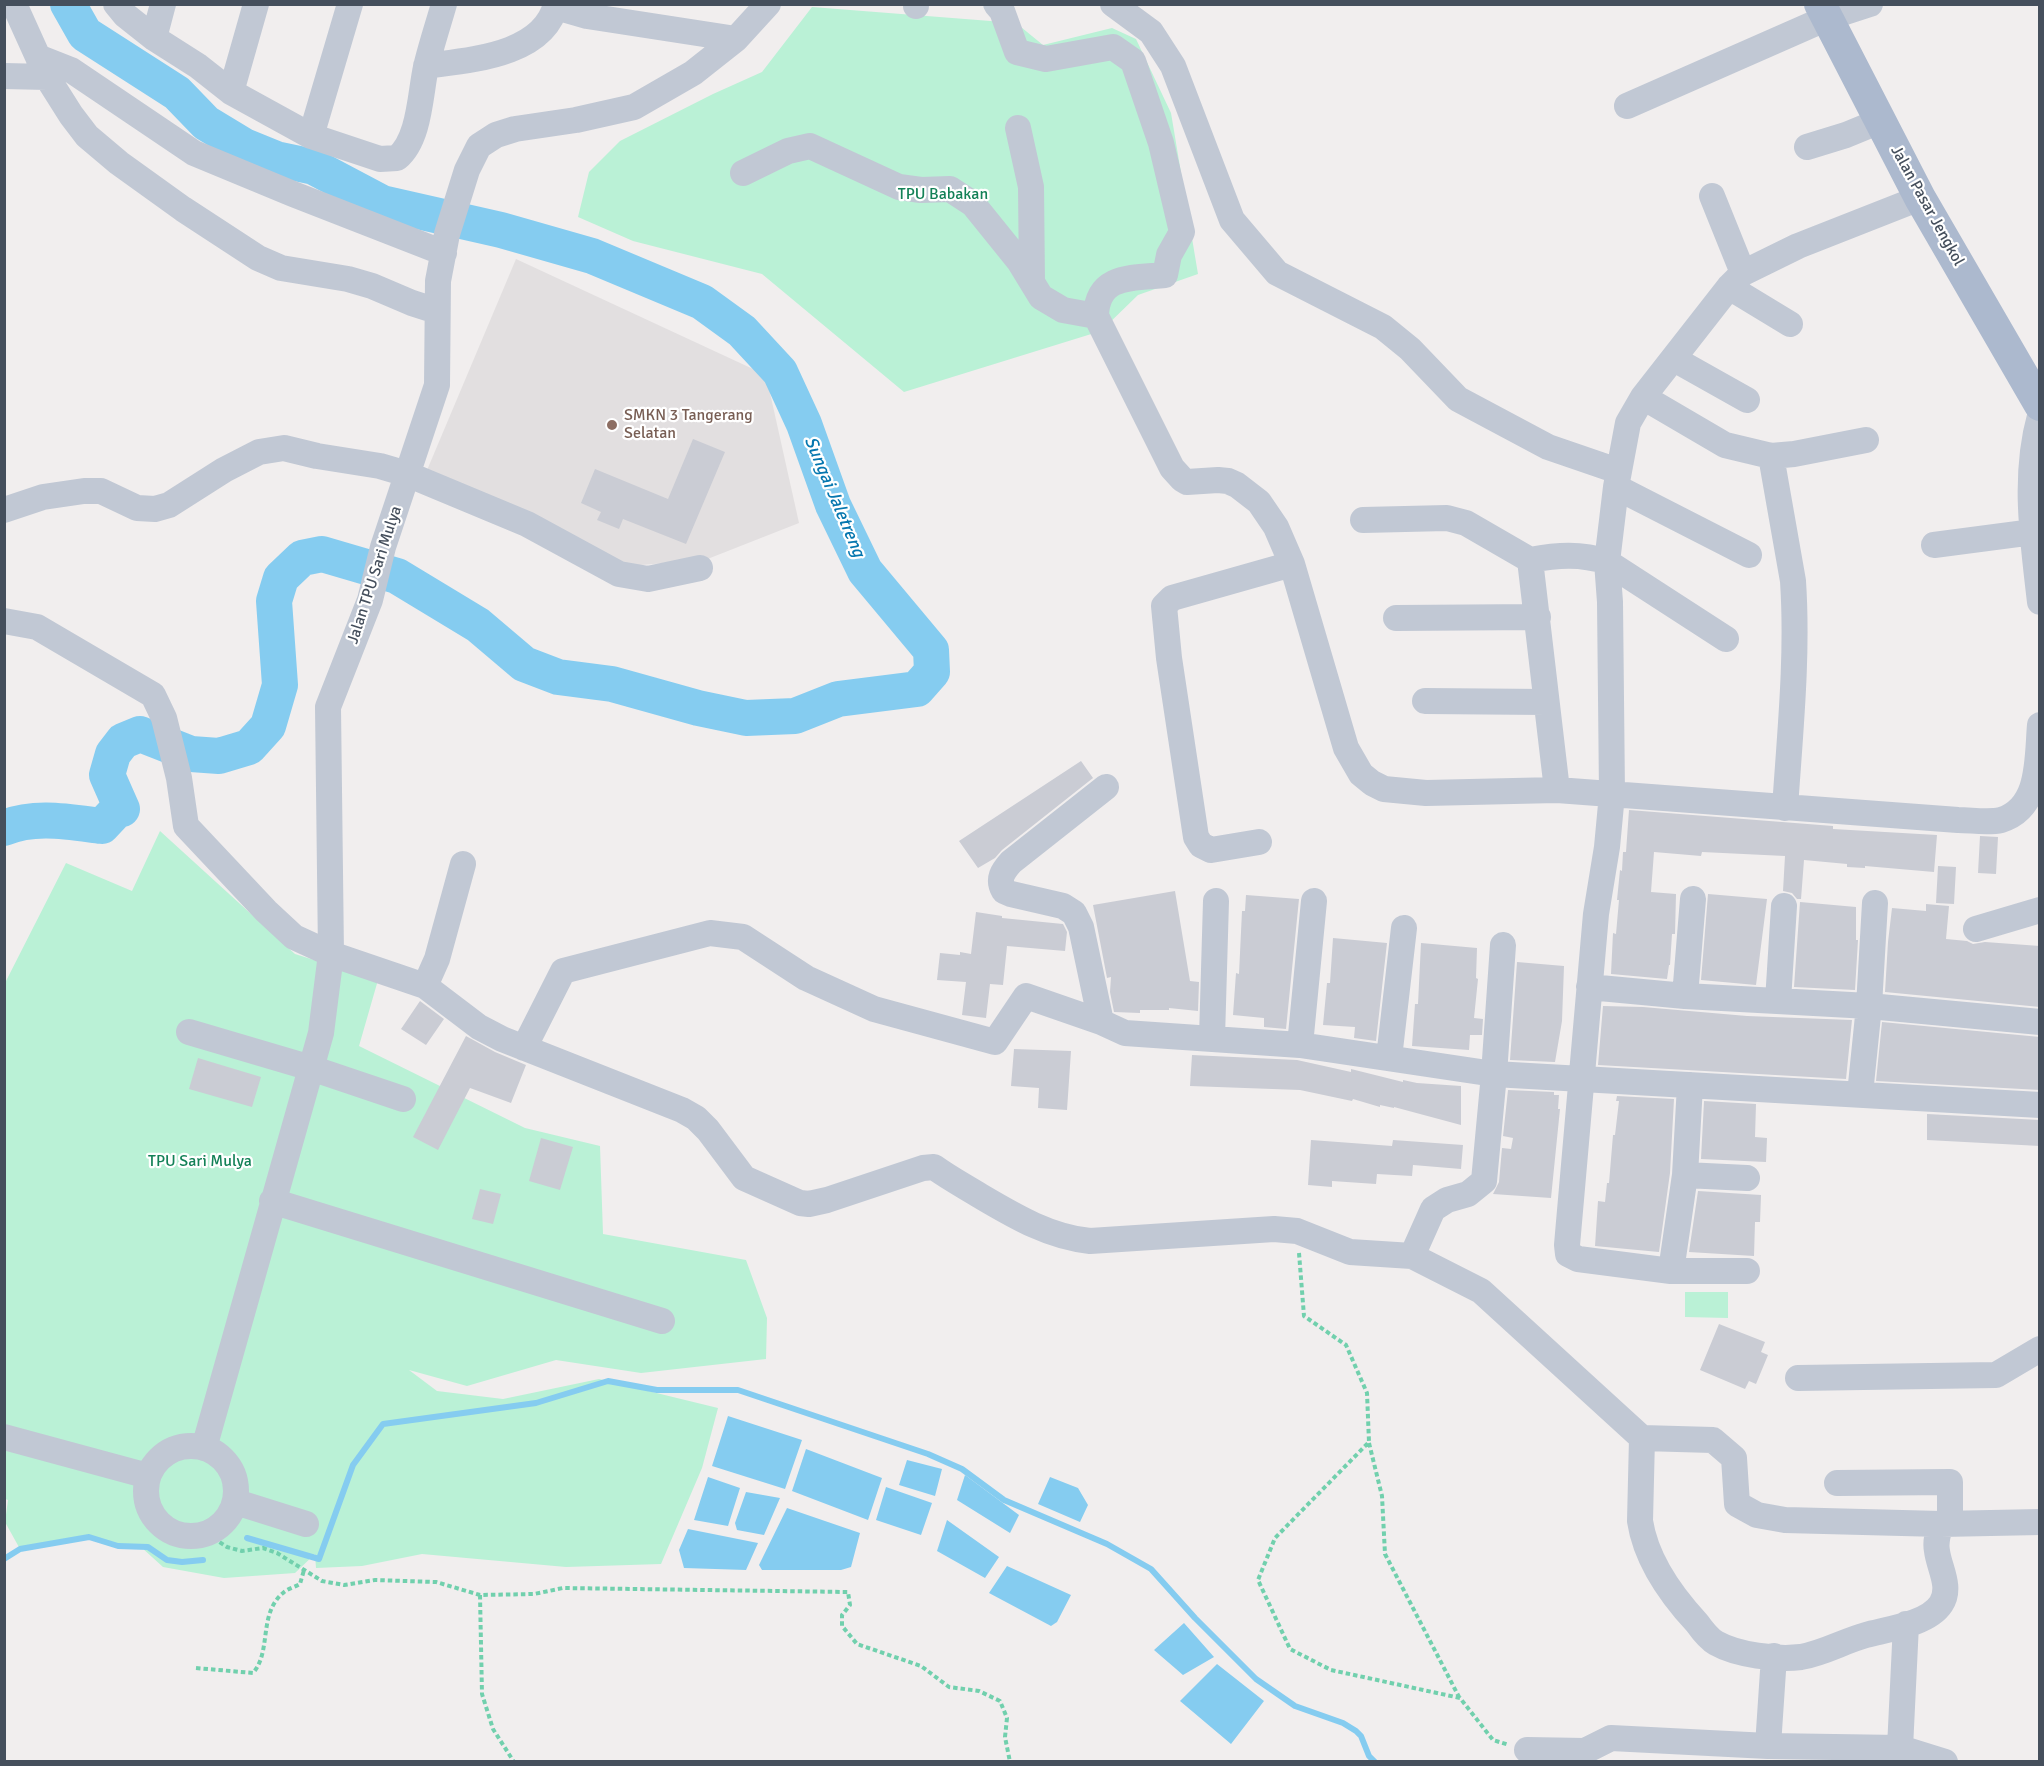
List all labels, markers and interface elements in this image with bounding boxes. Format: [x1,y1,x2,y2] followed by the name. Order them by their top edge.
[1886,143,1968,269] street label: Jalan Pasar Jengkol
[898,185,988,205] park label: TPU Babakan
[624,406,753,444] place label: SMKN 3 Tangerang Selatan
[605,418,619,432] marker: SMKN 3 Tangerang Selatan
[799,433,869,561] water label: Sungai Jaletreng
[344,504,406,646] street label: Jalan TPU Sari Mulya
[148,1152,252,1172] park label: TPU Sari Mulya

